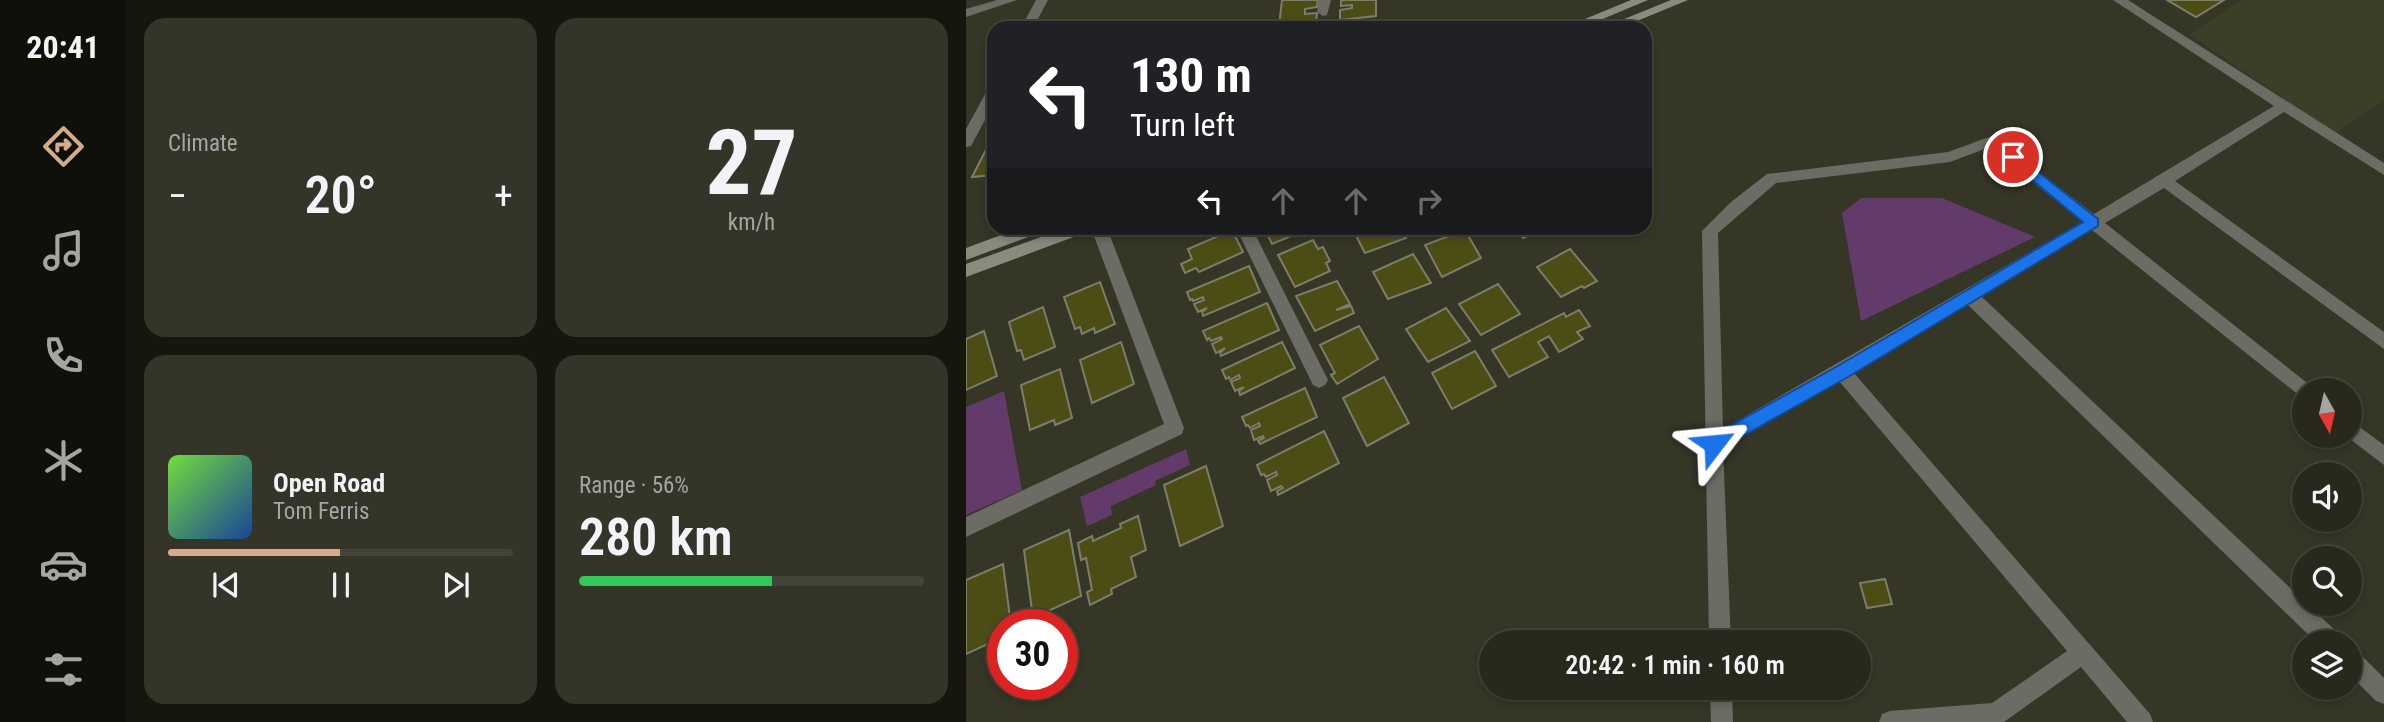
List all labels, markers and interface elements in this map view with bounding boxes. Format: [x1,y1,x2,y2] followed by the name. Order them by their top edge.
[26,28,100,66] text: 20:41
[1130,47,1252,104] text: 130 m
[1015,49,1106,140] icon: left
[1130,106,1235,144] text: Turn left
[706,110,797,216] text: 27
[39,122,88,171] icon: directions
[1983,127,2043,187] pin
[168,130,238,157] text: Climate
[1994,138,2032,176] icon: arrive
[304,165,377,226] text: 20°
[168,174,187,218] text: −
[494,174,513,218] text: +
[1191,182,1229,220] icon: left
[1264,182,1302,220] icon: ahead
[1337,182,1375,220] icon: ahead
[1410,182,1448,220] icon: right
[728,209,775,236] text: km/h
[39,226,88,275] icon: music
[39,331,88,380] icon: phone
[2292,378,2362,448] north arrow
[2292,378,2362,700] map controls
[1677,407,1751,481] position arrow
[39,436,88,485] icon: climate
[2292,462,2362,532] button: sound
[273,468,385,498] text: Open Road
[579,472,689,499] text: Range · 56%
[273,498,369,525] text: Tom Ferris
[579,507,733,568] text: 280 km
[39,540,88,589] icon: car
[2292,546,2362,616] button: search
[207,566,245,604] icon: previous
[322,566,360,604] icon: pause
[437,566,475,604] icon: next
[987,609,1078,700] speed limit sign: 30
[2292,630,2362,700] button: layers
[39,645,88,694] icon: filters
[1565,650,1785,680] text: 20:42 · 1 min · 160 m

